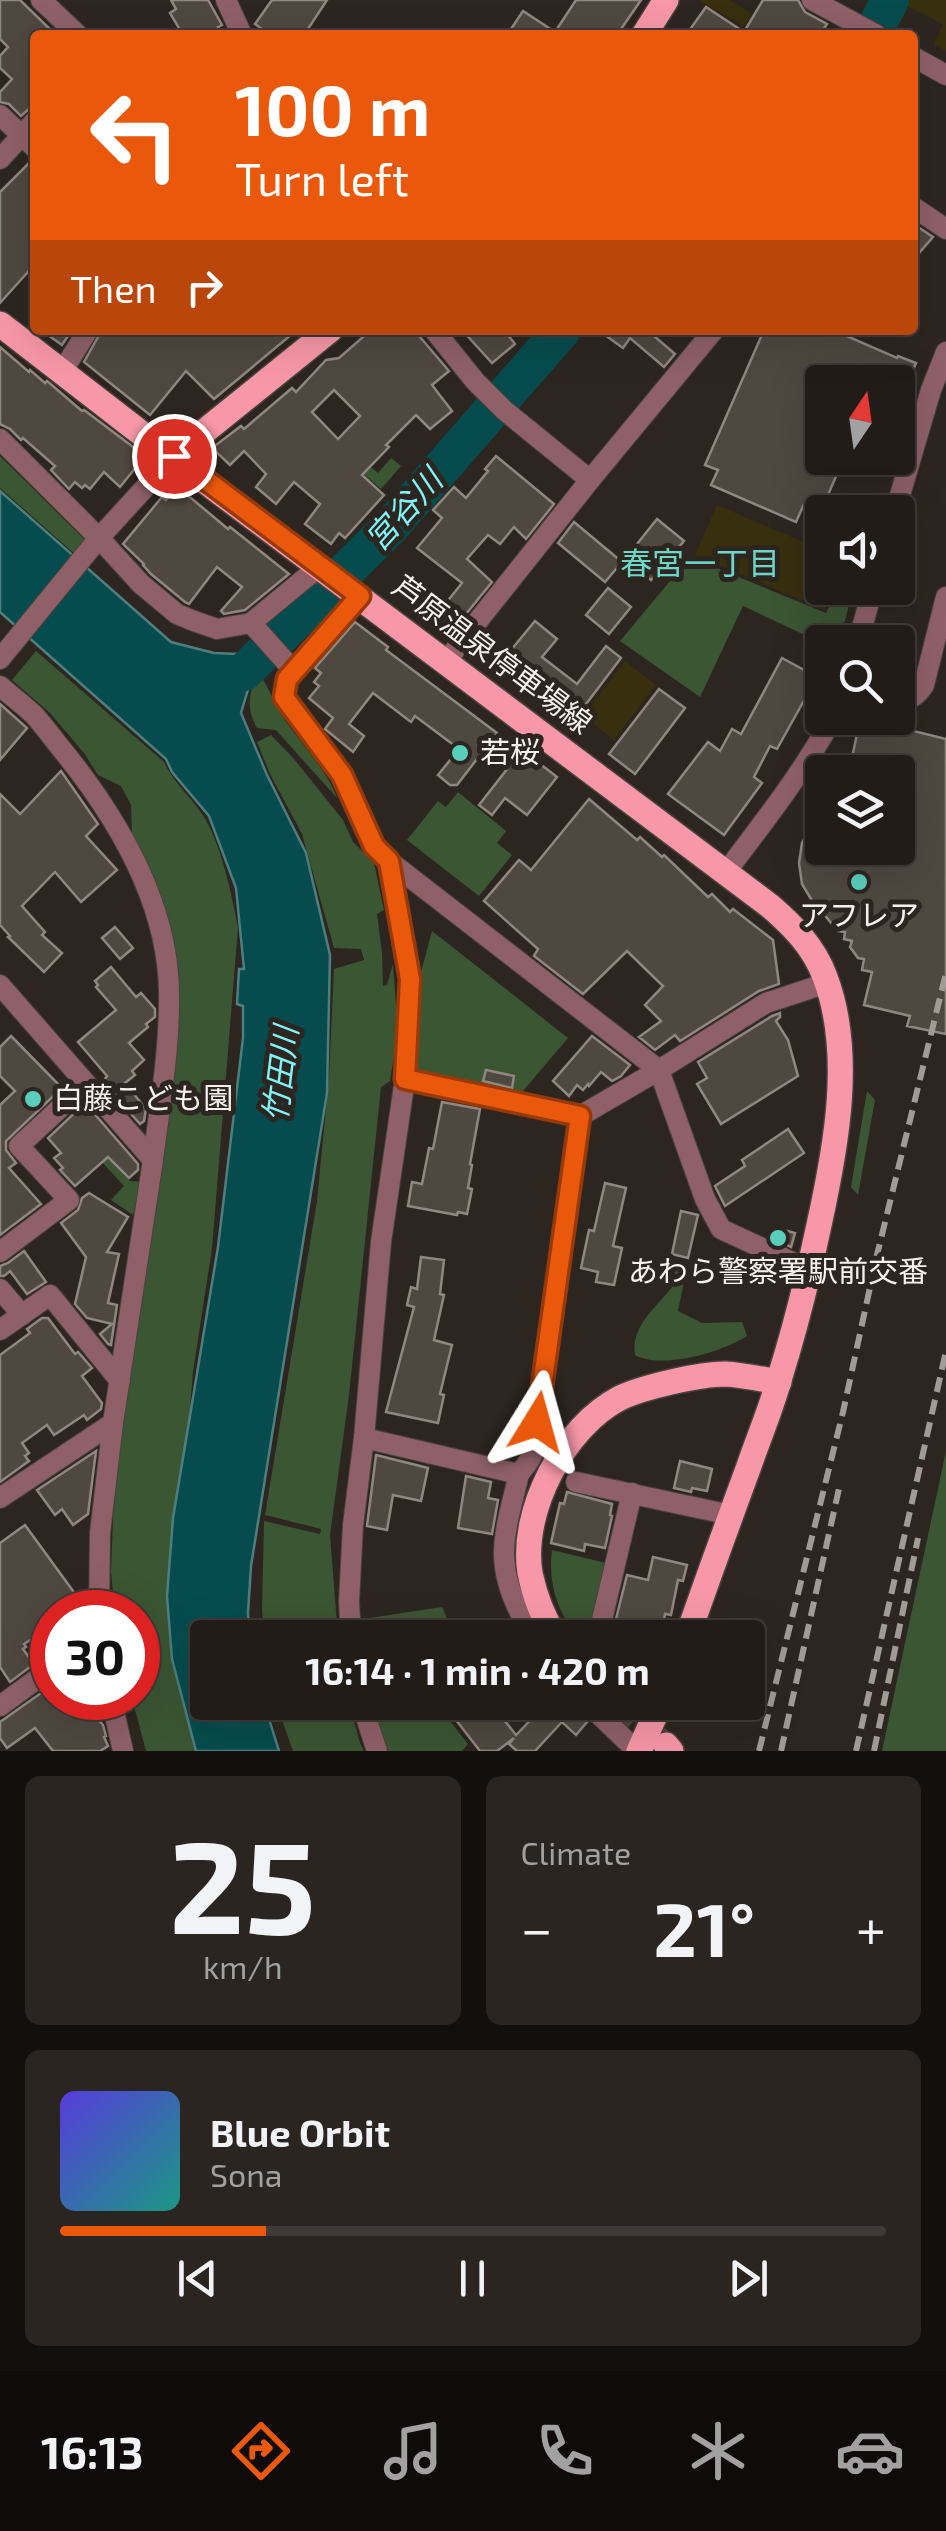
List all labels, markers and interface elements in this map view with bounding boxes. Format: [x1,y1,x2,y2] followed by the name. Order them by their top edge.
[235,66,430,150] text: 100 m
[70,70,200,200] icon: left
[235,151,409,205] text: Turn left
[177,260,232,315] icon: right
[70,265,157,311] text: Then
[805,365,915,475] north arrow
[805,365,915,865] map controls
[132,414,217,499] pin
[147,429,202,484] icon: arrive
[356,458,451,557] water label: 宮谷川
[805,495,915,605] button: sound
[620,543,780,581] district label: 春宮一丁目
[387,567,600,740] street label: 芦原温泉停車場線
[805,625,915,735] button: search
[480,733,540,769] place label: 若桜
[449,742,471,764] marker: 若桜
[805,755,915,865] button: layers
[848,871,870,893] marker: アフレア
[799,896,919,932] place label: アフレア
[254,1021,304,1124] water label: 竹田川
[53,1079,233,1115] place label: 白藤こども園
[22,1088,44,1110] marker: 白藤こども園
[767,1227,789,1249] marker: あわら警察署駅前交番
[628,1252,928,1288] place label: あわら警察署駅前交番
[485,1370,589,1474] position arrow
[30,1590,160,1720] speed limit sign: 30
[305,1647,650,1693] text: 16:14 · 1 min · 420 m
[169,1804,316,1960] text: 25
[521,1833,631,1871] text: Climate
[653,1882,755,1972] text: 21°
[521,1894,553,1960] text: −
[856,1894,886,1960] text: +
[203,1947,282,1985] text: km/h
[210,2109,390,2155] text: Blue Orbit
[210,2155,282,2193] text: Sona
[170,2251,225,2306] icon: previous
[445,2251,500,2306] icon: pause
[721,2251,776,2306] icon: next
[226,2416,296,2486] icon: directions
[378,2416,448,2486] icon: music
[530,2416,600,2486] icon: phone
[683,2416,753,2486] icon: climate
[835,2416,905,2486] icon: car
[41,2424,144,2478] text: 16:13

